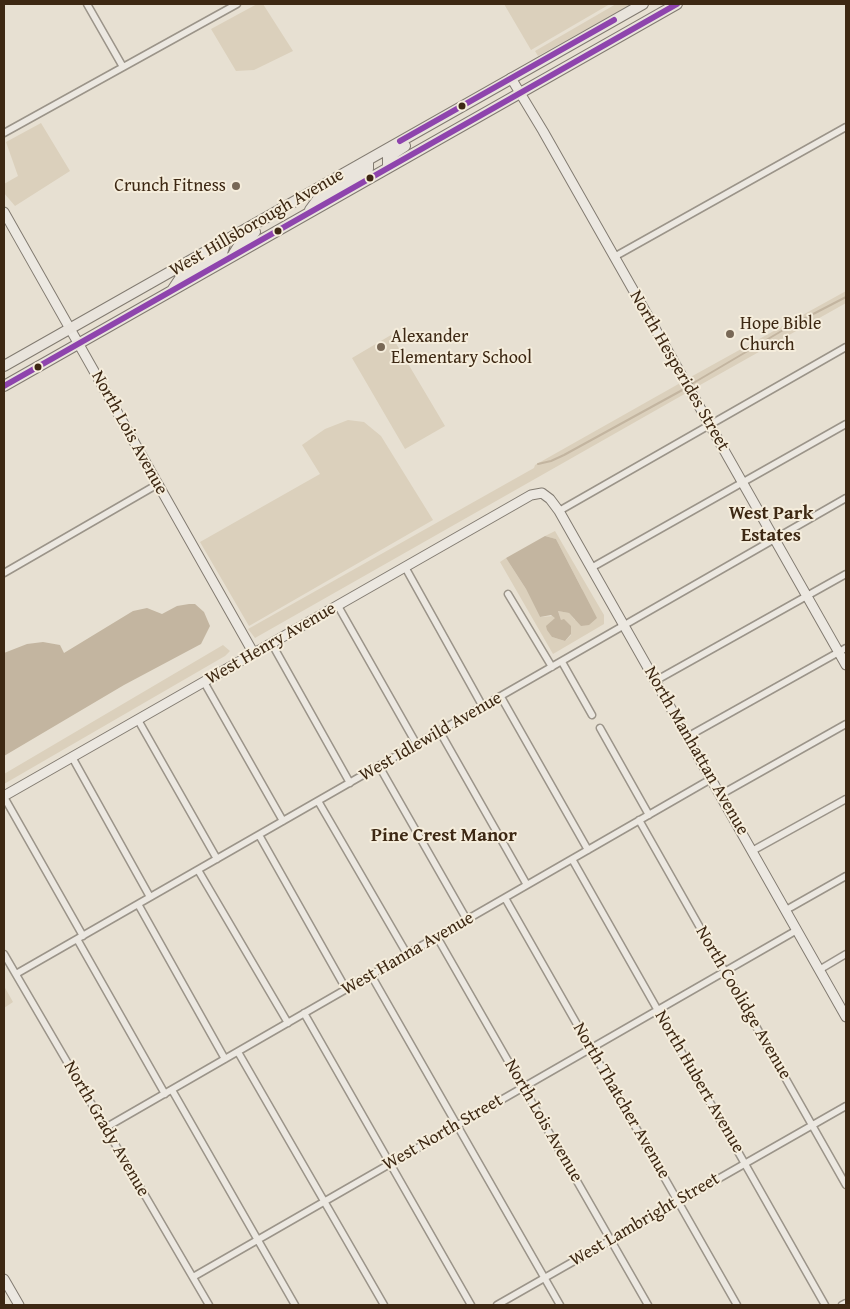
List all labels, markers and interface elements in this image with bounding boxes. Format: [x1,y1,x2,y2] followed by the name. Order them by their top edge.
[457,101,467,111] unlabelled marker
[166,164,348,282] street label: West Hillsborough Avenue
[365,173,375,183] unlabelled marker
[114,175,226,197] place label: Crunch Fitness
[230,180,242,192] marker: Crunch Fitness
[273,226,283,236] unlabelled marker
[624,287,734,455] street label: North Hesperides Street
[740,313,821,356] place label: Hope Bible Church
[391,326,532,368] place label: Alexander Elementary School
[724,328,736,340] marker: Hope Bible Church
[375,341,387,353] marker: Alexander Elementary School
[33,362,43,372] unlabelled marker
[86,367,172,499] street label: North Lois Avenue
[729,503,813,547] district label: West Park Estates
[202,598,340,690] street label: West Henry Avenue
[639,663,753,839] street label: North Manhattan Avenue
[356,687,506,787] street label: West Idlewild Avenue
[371,825,517,847] district label: Pine Crest Manor
[338,907,478,1001] street label: West Hanna Avenue
[690,923,796,1083] street label: North Coolidge Avenue
[649,1007,749,1157] street label: North Hubert Avenue
[567,1019,675,1183] street label: North Thatcher Avenue
[499,1056,587,1186] street label: North Lois Avenue
[58,1057,154,1201] street label: North Grady Avenue
[379,1090,507,1176] street label: West North Street
[566,1168,724,1272] street label: West Lambright Street

